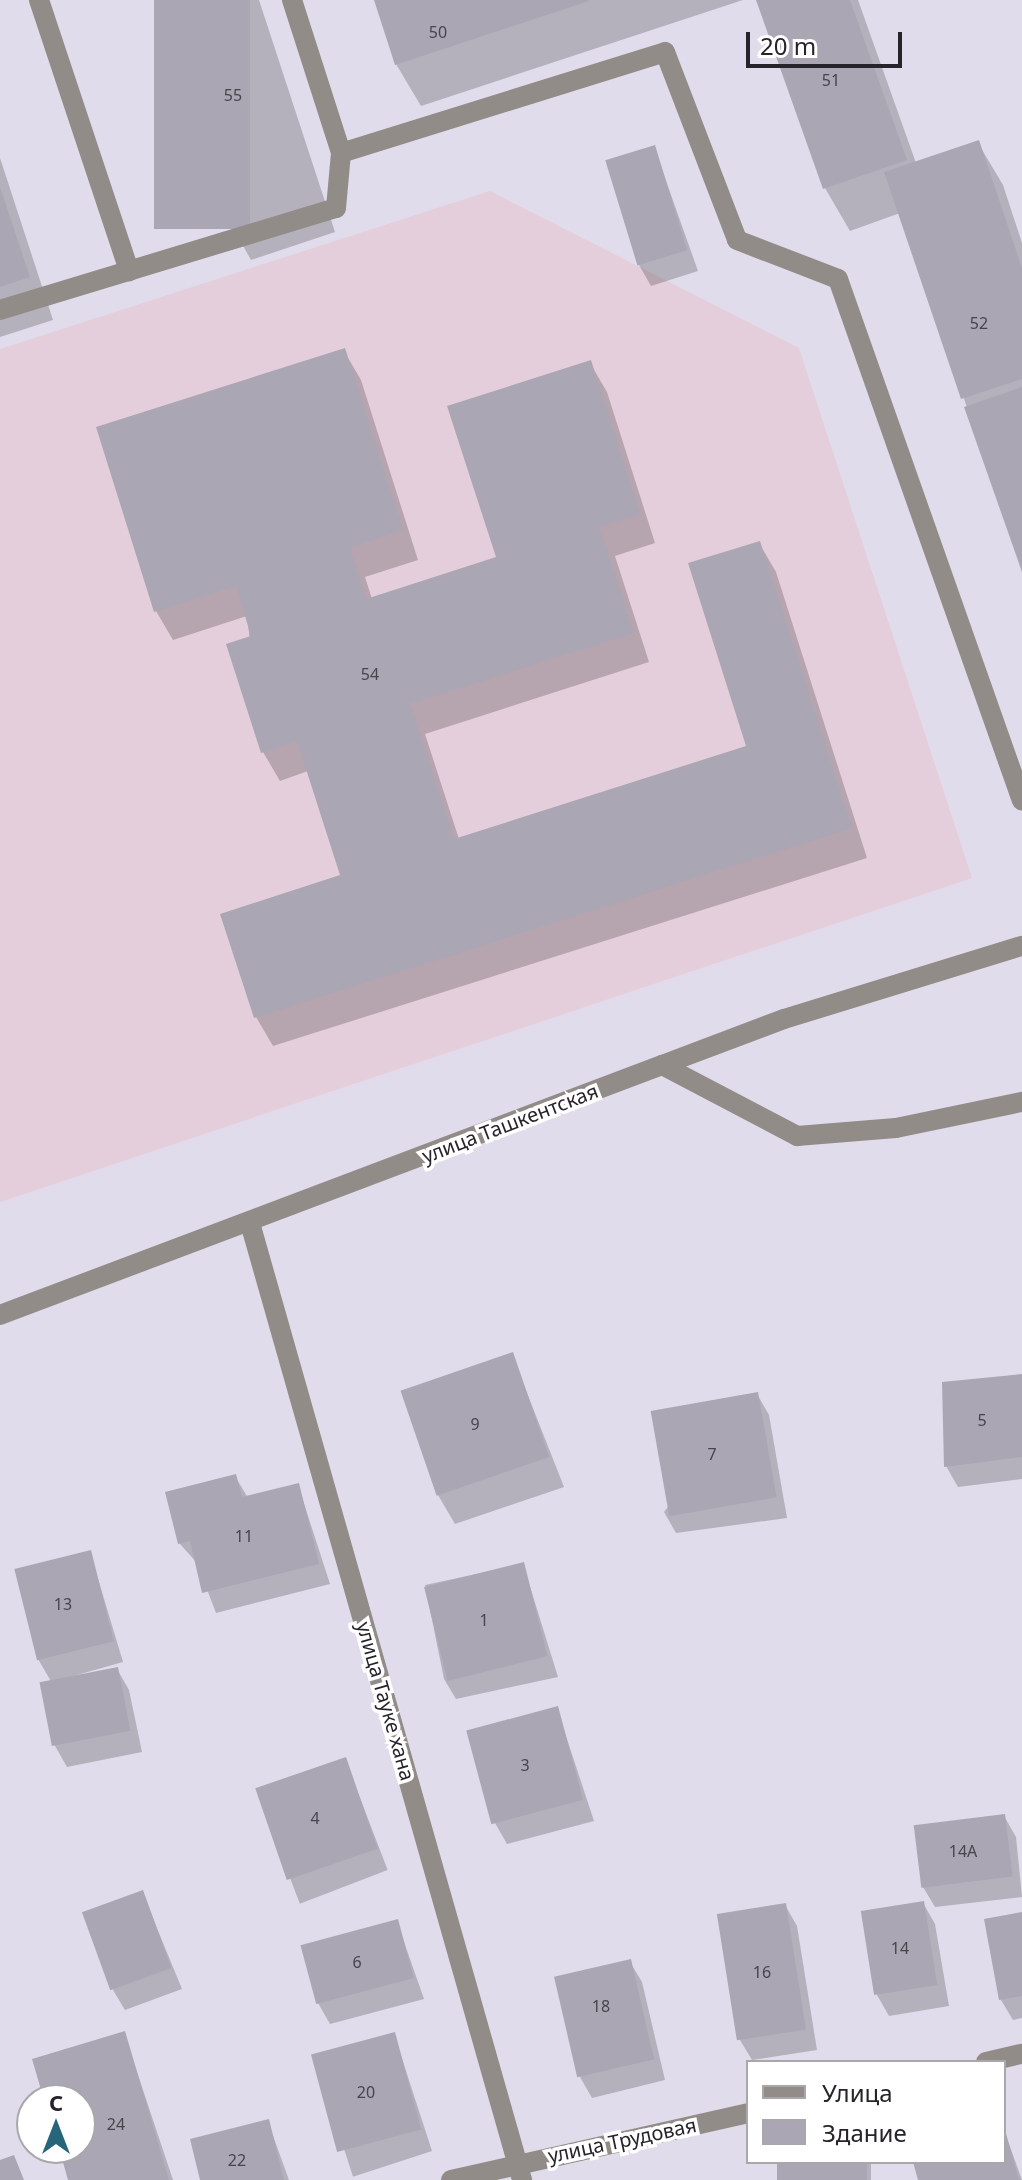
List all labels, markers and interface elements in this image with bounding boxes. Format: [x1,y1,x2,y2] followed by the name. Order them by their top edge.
[750,16,906,66] scale bar
[429,22,447,42] house number: 50
[760,29,816,62] text: 20 m
[822,70,840,90] house number: 51
[224,85,242,105] house number: 55
[970,313,988,333] house number: 52
[361,664,379,684] house number: 54
[419,1078,601,1168] street label: улица Ташкентская
[977,1410,987,1430] house number: 5
[470,1414,480,1434] house number: 9
[707,1444,717,1464] house number: 7
[235,1526,253,1546] house number: 11
[54,1594,72,1614] house number: 13
[479,1610,489,1630] house number: 1
[352,1619,420,1783] street label: улица Тауке хана
[520,1755,530,1775] house number: 3
[310,1808,320,1828] house number: 4
[949,1841,977,1861] house number: 14А
[891,1938,909,1958] house number: 14
[352,1952,362,1972] house number: 6
[753,1962,771,1982] house number: 16
[592,1996,610,2016] house number: 18
[746,2060,1006,2164] legend
[822,2076,893,2109] text: Улица
[357,2082,375,2102] house number: 20
[16,2084,96,2164] north arrow
[49,2087,63,2117] text: С
[546,2113,698,2167] street label: улица Трудовая
[107,2114,125,2134] house number: 24
[822,2116,907,2149] text: Здание
[228,2150,246,2170] house number: 22

